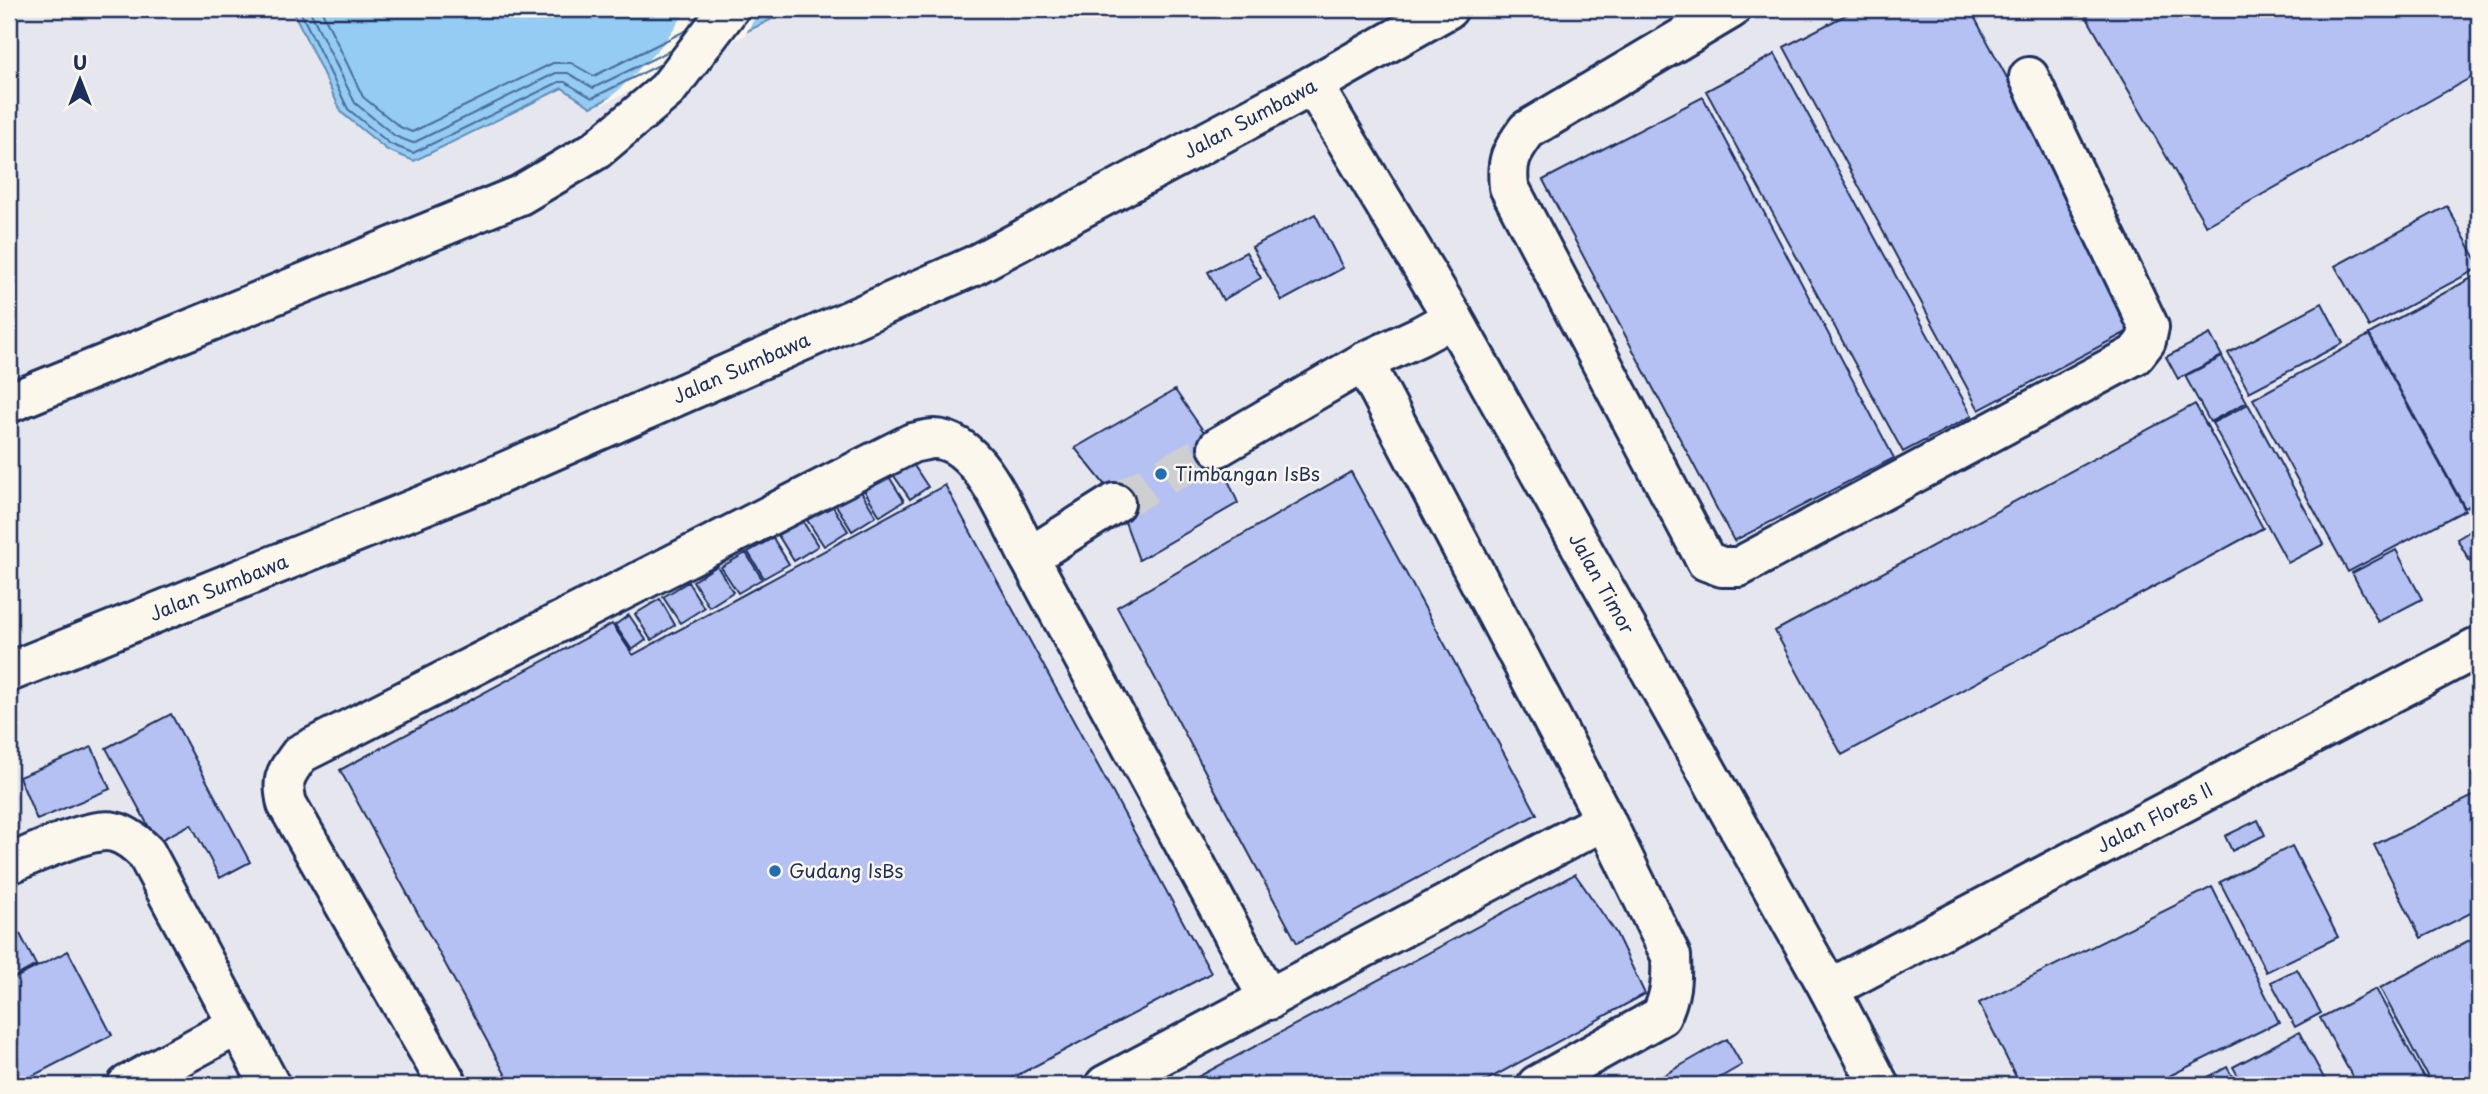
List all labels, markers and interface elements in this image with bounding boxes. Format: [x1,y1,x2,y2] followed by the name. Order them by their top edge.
[46,46,116,116] north arrow
[73,48,87,76] text: U
[1178,71,1321,165] street label: Jalan Sumbawa
[668,324,814,409] street label: Jalan Sumbawa
[1175,459,1320,487] place label: Timbangan IsBs
[1153,466,1169,482] marker: Timbangan IsBs
[1563,527,1642,639] street label: Jalan Timor
[145,546,292,627] street label: Jalan Sumbawa
[2091,775,2217,859] street label: Jalan Flores II
[789,856,903,884] place label: Gudang IsBs
[767,863,783,879] marker: Gudang IsBs

